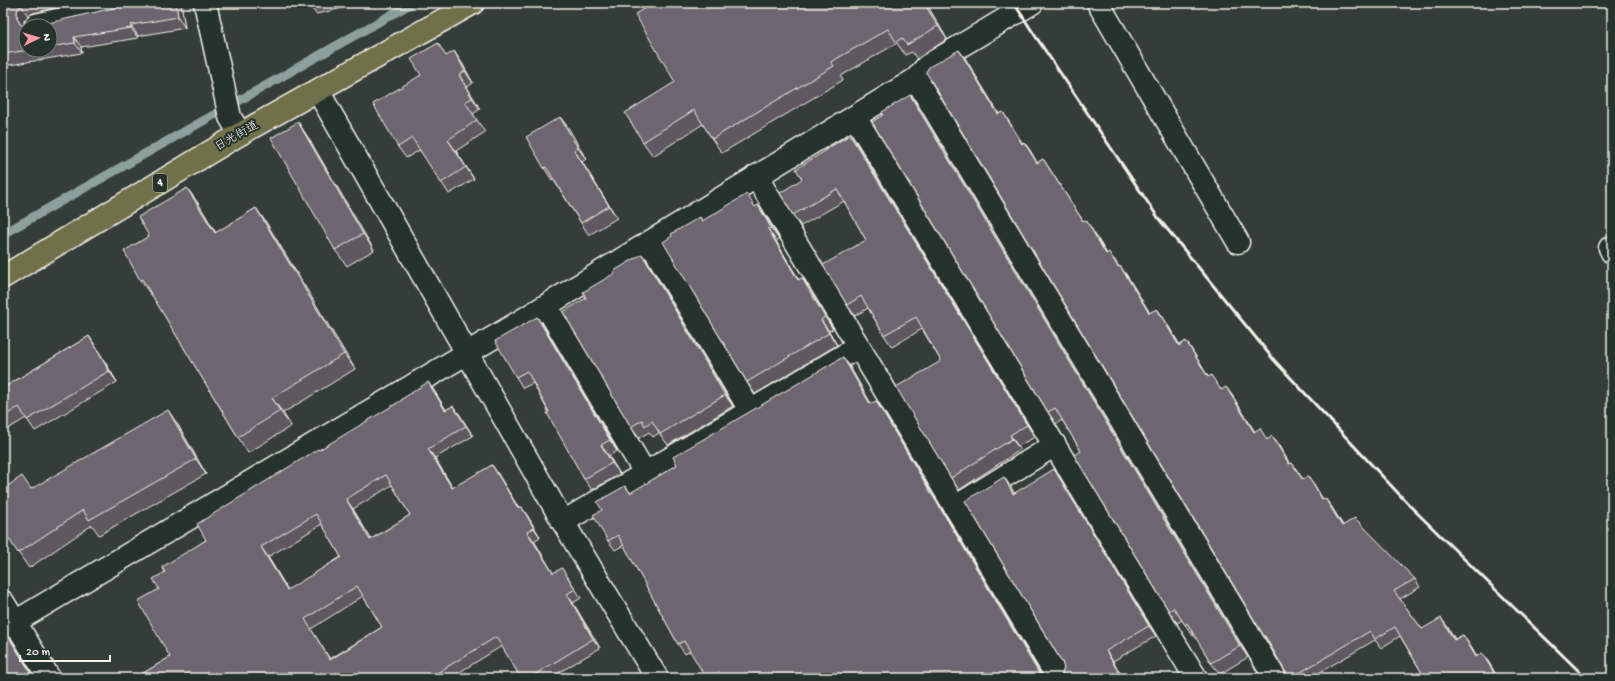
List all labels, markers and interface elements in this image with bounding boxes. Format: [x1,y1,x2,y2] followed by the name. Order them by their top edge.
[18,18,58,58] north arrow
[40,33,52,41] text: N
[212,118,261,155] street label: 日光街道
[153,174,167,192] road number: 4
[20,637,110,663] scale bar
[26,646,51,660] text: 20 m

